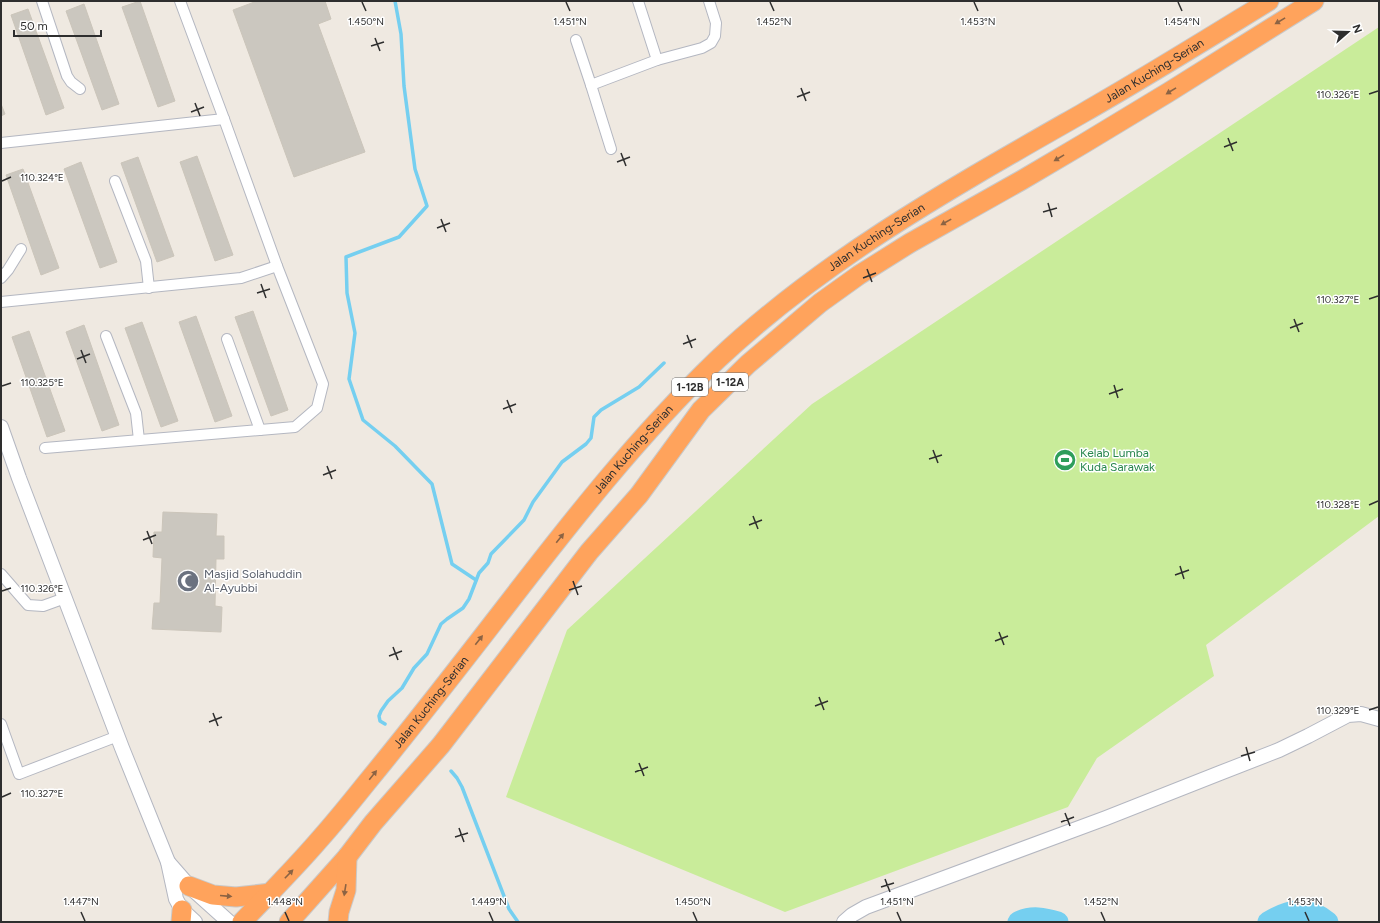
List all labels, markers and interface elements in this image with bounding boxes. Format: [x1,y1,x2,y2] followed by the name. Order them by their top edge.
[14,12,101,38] scale bar
[1328,12,1368,52] north arrow
[348,15,384,28] text: 1.450°N
[553,15,587,28] text: 1.451°N
[756,15,792,28] text: 1.452°N
[960,15,996,28] text: 1.453°N
[1164,15,1200,28] text: 1.454°N
[1274,18,1286,25] one-way arrow
[20,19,48,33] text: 50 m
[1349,23,1364,35] text: N
[1102,36,1207,106] street label: Jalan Kuching-Serian
[1165,87,1176,95] one-way arrow
[1316,88,1360,101] text: 110.326°E
[1053,154,1065,161] one-way arrow
[20,171,64,184] text: 110.324°E
[825,200,928,274] street label: Jalan Kuching-Serian
[940,219,952,226] one-way arrow
[1317,293,1359,306] text: 110.327°E
[712,373,748,391] road number: 1-12A
[20,376,64,389] text: 110.325°E
[672,378,708,396] road number: 1-12B
[591,402,676,496] street label: Jalan Kuching-Serian
[1080,446,1155,474] place label: Kelab Lumba Kuda Sarawak
[1052,447,1078,473] sports icon: Kelab Lumba Kuda Sarawak
[1316,498,1360,511] text: 110.328°E
[555,532,564,543] one-way arrow
[204,567,302,595] place label: Masjid Solahuddin Al-Ayubbi
[175,568,201,594] mosque icon: Masjid Solahuddin Al-Ayubbi
[20,582,64,595] text: 110.326°E
[475,635,483,645] one-way arrow
[390,653,472,751] street label: Jalan Kuching-Serian
[1316,704,1360,717] text: 110.329°E
[368,770,377,780] one-way arrow
[21,787,63,800] text: 110.327°E
[284,869,293,879] one-way arrow
[342,884,348,896] one-way arrow
[220,892,232,899] one-way arrow
[63,895,99,908] text: 1.447°N
[267,895,303,908] text: 1.448°N
[471,895,507,908] text: 1.449°N
[675,895,711,908] text: 1.450°N
[880,895,914,908] text: 1.451°N
[1083,895,1119,908] text: 1.452°N
[1287,895,1323,908] text: 1.453°N

